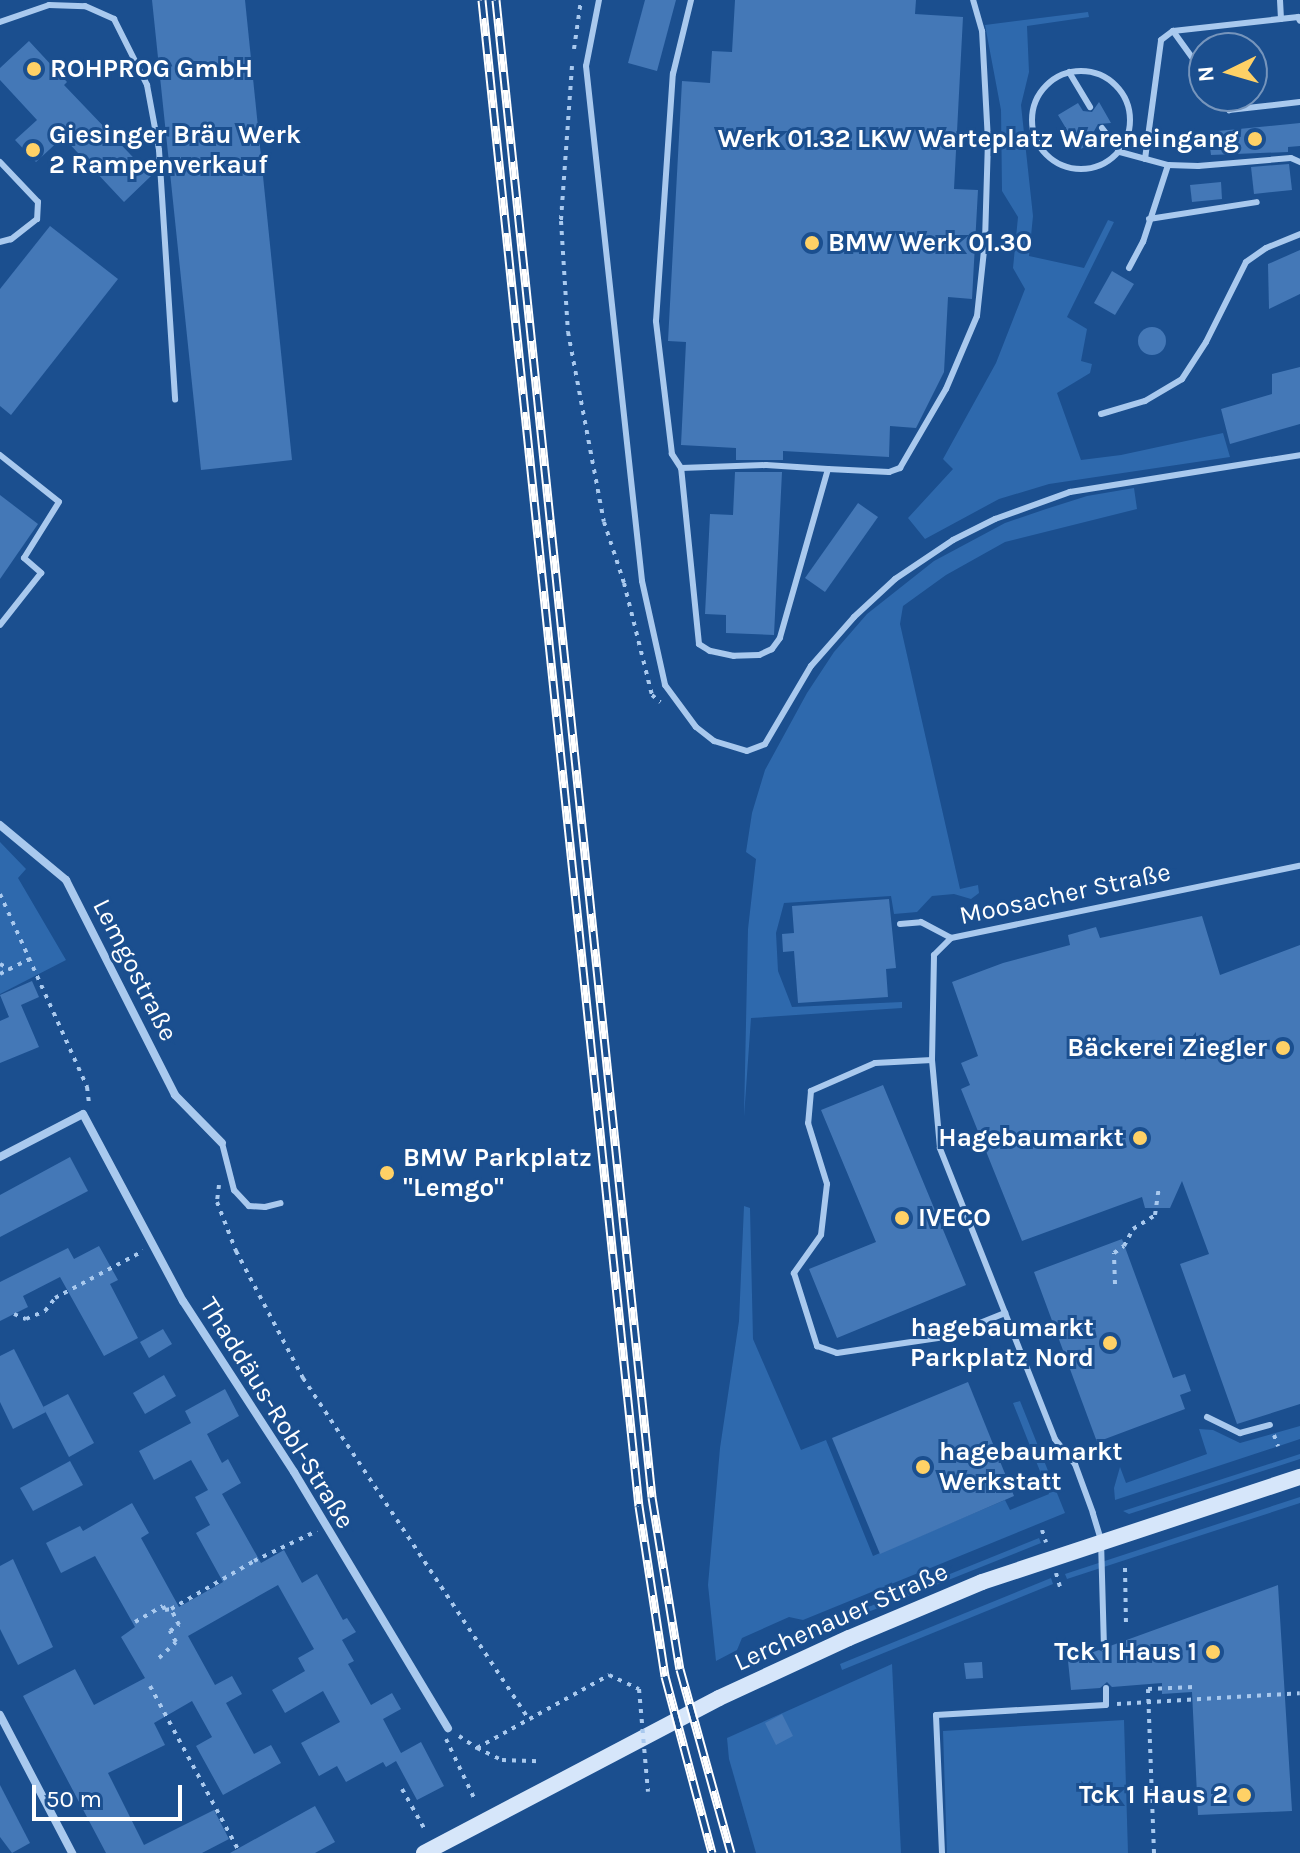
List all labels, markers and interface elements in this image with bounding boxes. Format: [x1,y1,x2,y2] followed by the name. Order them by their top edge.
[1188,32,1268,112] north arrow
[50,53,253,85] place label: ROHPROG GmbH
[25,60,43,78] marker: ROHPROG GmbH
[1192,65,1220,83] text: N
[49,119,301,180] place label: Giesinger Bräu Werk 2 Rampenverkauf
[718,123,1239,155] place label: Werk 01.32 LKW Warteplatz Wareneingang
[1246,130,1264,148] marker: Werk 01.32 LKW Warteplatz Wareneingang
[24,141,42,159] marker: Giesinger Bräu Werk 2 Rampenverkauf
[828,227,1032,259] place label: BMW Werk 01.30
[803,234,821,252] marker: BMW Werk 01.30
[957,856,1173,932] street label: Moosacher Straße
[86,894,184,1046] street label: Lemgostraße
[1067,1032,1267,1064] place label: Bäckerei Ziegler
[1274,1039,1292,1057] marker: Bäckerei Ziegler
[938,1122,1124,1154] place label: Hagebaumarkt
[1131,1129,1149,1147] marker: Hagebaumarkt
[403,1142,592,1204] place label: BMW Parkplatz "Lemgo"
[378,1164,396,1182] marker: BMW Parkplatz "Lemgo"
[918,1202,991,1234] place label: IVECO
[893,1209,911,1227] marker: IVECO
[193,1292,361,1534] street label: Thaddäus-Robl-Straße
[910,1312,1094,1374] place label: hagebaumarkt Parkplatz Nord
[1101,1334,1119,1352] marker: hagebaumarkt Parkplatz Nord
[939,1436,1123,1498] place label: hagebaumarkt Werkstatt
[914,1458,932,1476] marker: hagebaumarkt Werkstatt
[729,1556,953,1678] street label: Lerchenauer Straße
[1054,1636,1197,1668] place label: Tck 1 Haus 1
[1204,1643,1222,1661] marker: Tck 1 Haus 1
[36,1769,186,1819] scale bar
[1079,1779,1228,1811] place label: Tck 1 Haus 2
[46,1785,102,1813] text: 50 m
[1235,1786,1253,1804] marker: Tck 1 Haus 2

